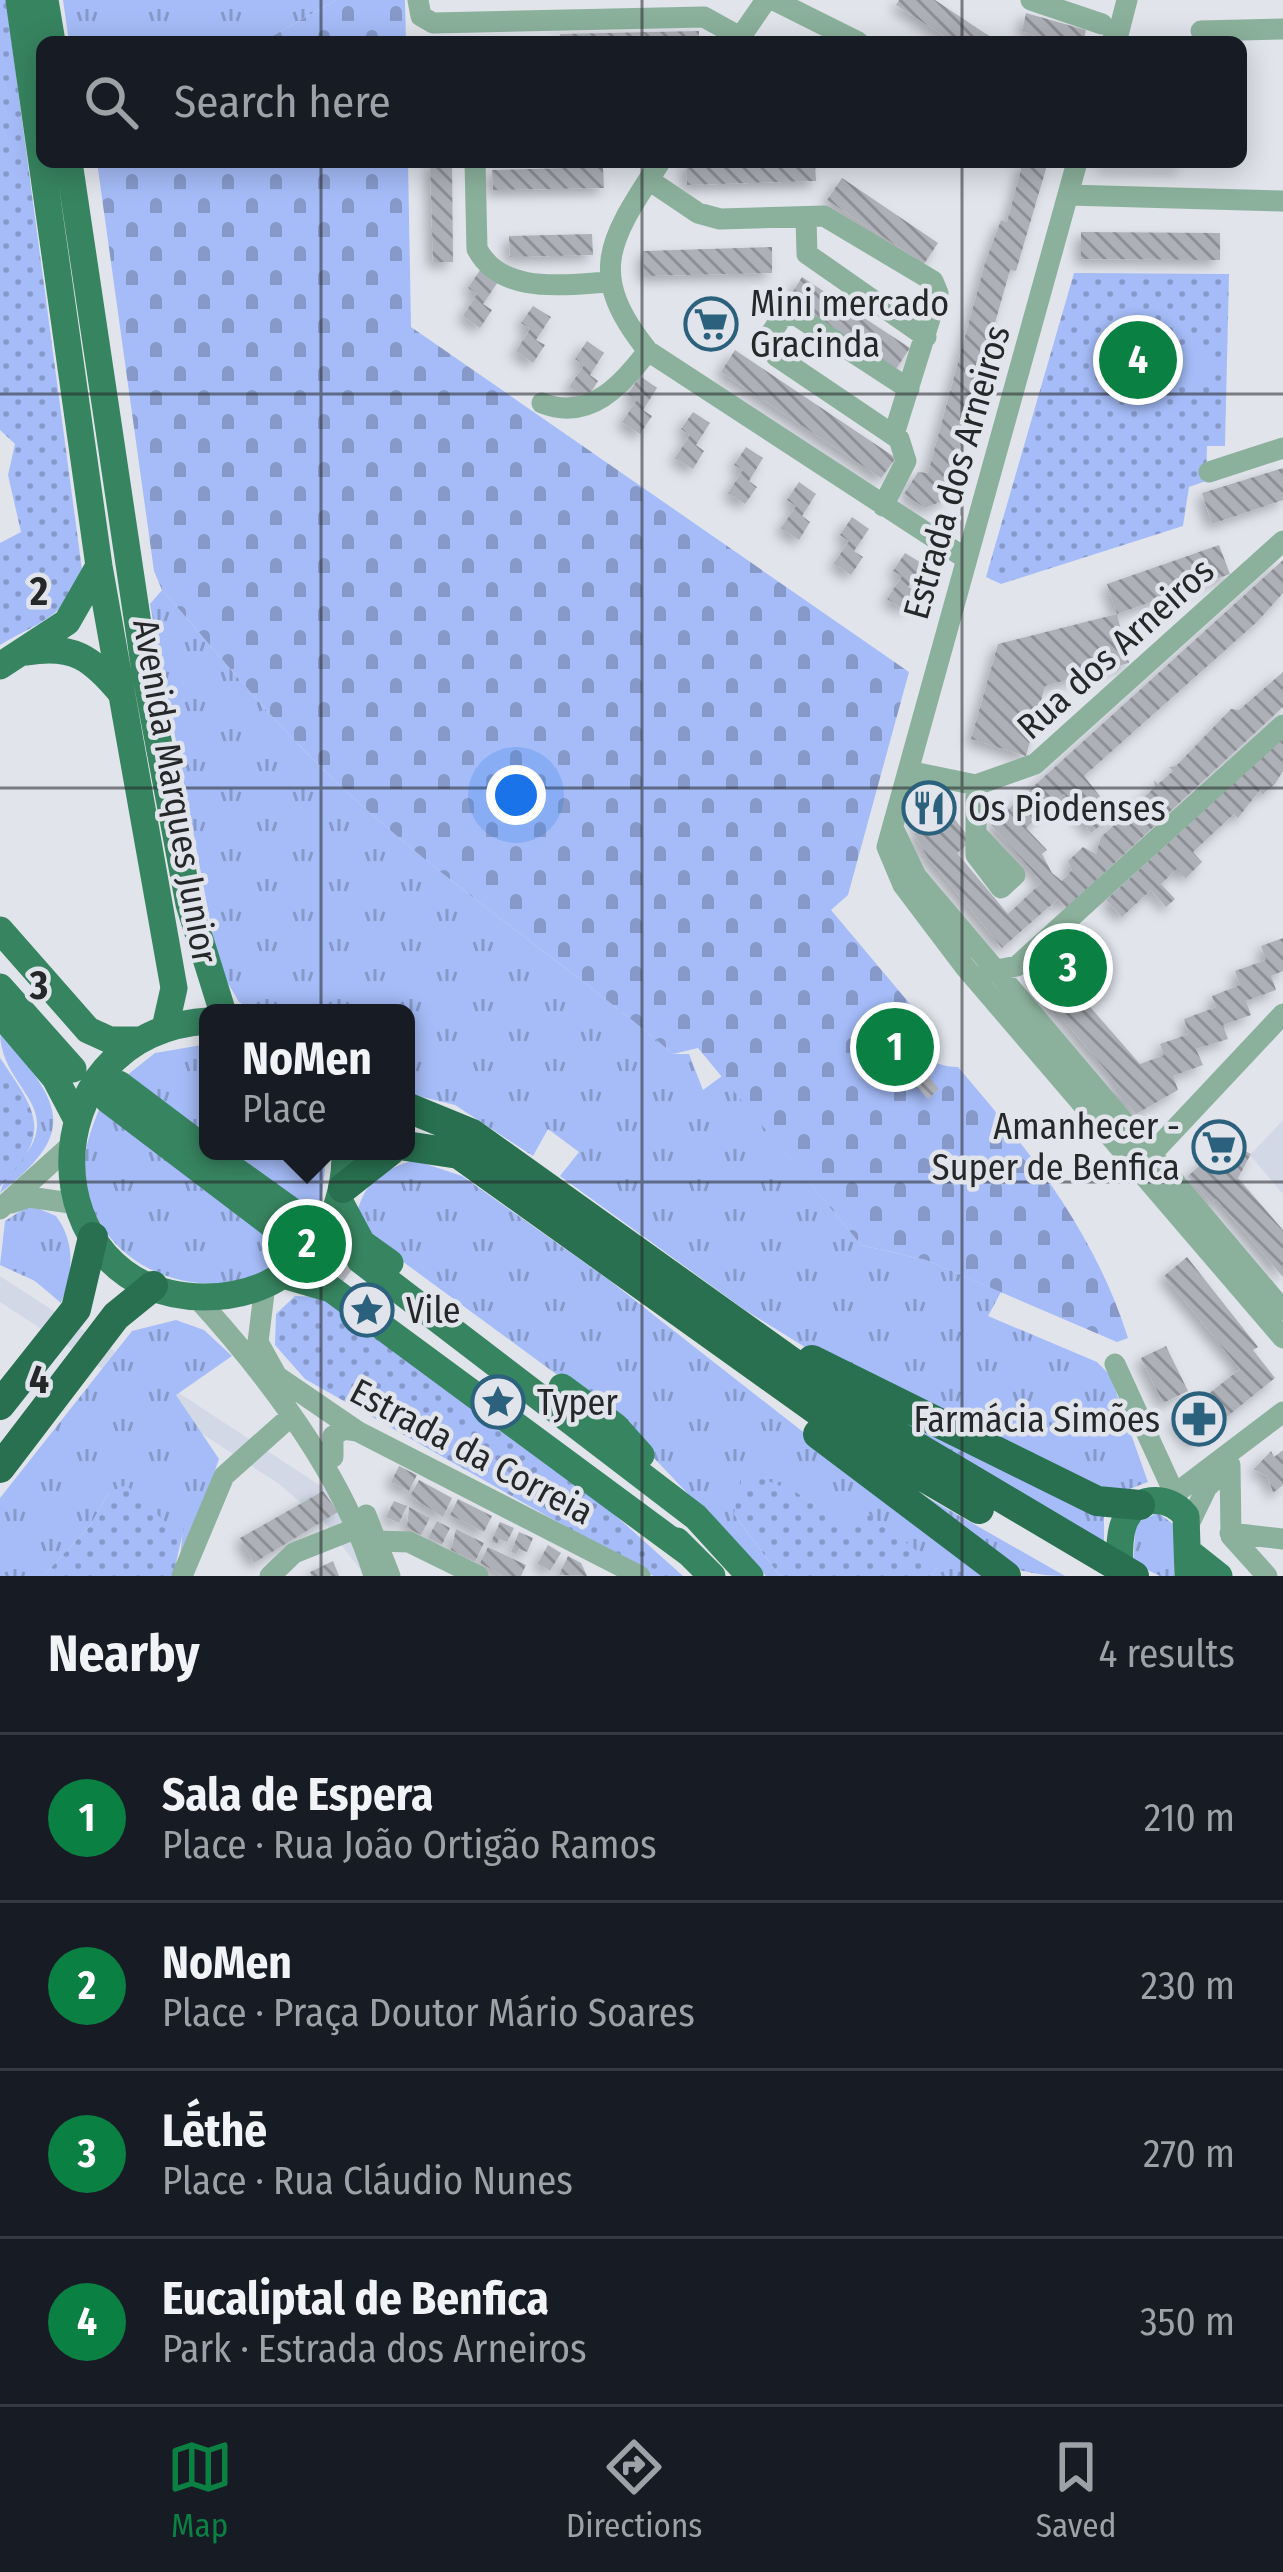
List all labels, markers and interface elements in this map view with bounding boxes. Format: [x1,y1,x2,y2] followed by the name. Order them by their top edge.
[36,36,1247,168] search box
[78,69,144,135] icon: search
[174,75,391,129] text: Search here
[750,282,949,367] place label: Mini mercado Gracinda
[683,296,739,352] supermarket icon: Mini mercado Gracinda
[1099,315,1177,405] pin: 4
[894,320,1020,624] street label: Estrada dos Arneiros
[1008,549,1223,749] street label: Rua dos Arneiros
[29,569,48,615] text: 2
[123,616,227,967] street label: Avenida Marques Junior
[486,765,546,825] your location
[901,780,957,836] restaurant icon: Os Piodenses
[968,787,1166,831] place label: Os Piodenses
[1029,923,1107,1013] pin: 3
[29,963,48,1009] text: 3
[856,1002,934,1092] pin: 1
[199,1004,415,1160] popup
[242,1032,372,1086] text: NoMen
[242,1086,327,1132] text: Place
[932,1105,1180,1190] place label: Amanhecer - Super de Benfica
[1191,1119,1247,1175] supermarket icon: Amanhecer - Super de Benfica
[268,1199,346,1289] pin: 2
[339,1282,395,1338] place icon: Vile
[406,1289,461,1333] place label: Vile
[29,1357,49,1403] text: 4
[343,1369,601,1534] street label: Estrada da Correia
[470,1374,526,1430] place icon: Typer
[537,1381,618,1425] place label: Typer
[1171,1391,1227,1447] pharmacy icon: Farmácia Simões
[914,1398,1160,1442] place label: Farmácia Simões
[48,1623,200,1685] text: Nearby
[1098,1631,1235,1677] text: 4 results
[162,1768,433,1822] text: Sala de Espera
[79,1795,95,1841] text: 1
[1144,1795,1235,1841] text: 210 m
[162,1822,657,1868] text: Place · Rua João Ortigão Ramos
[162,1936,292,1990] text: NoMen
[78,1963,96,2009] text: 2
[1141,1963,1235,2009] text: 230 m
[162,1990,695,2036] text: Place · Praça Doutor Mário Soares
[162,2104,267,2158] text: Lḗthē
[78,2131,96,2177] text: 3
[1143,2131,1235,2177] text: 270 m
[162,2158,573,2204] text: Place · Rua Cláudio Nunes
[162,2272,549,2326] text: Eucaliptal de Benfica
[77,2299,97,2345] text: 4
[1140,2299,1235,2345] text: 350 m
[162,2326,587,2372] text: Park · Estrada dos Arneiros
[167,2434,233,2546] tab: Map
[566,2434,702,2546] tab: Directions
[1036,2434,1116,2546] tab: Saved

